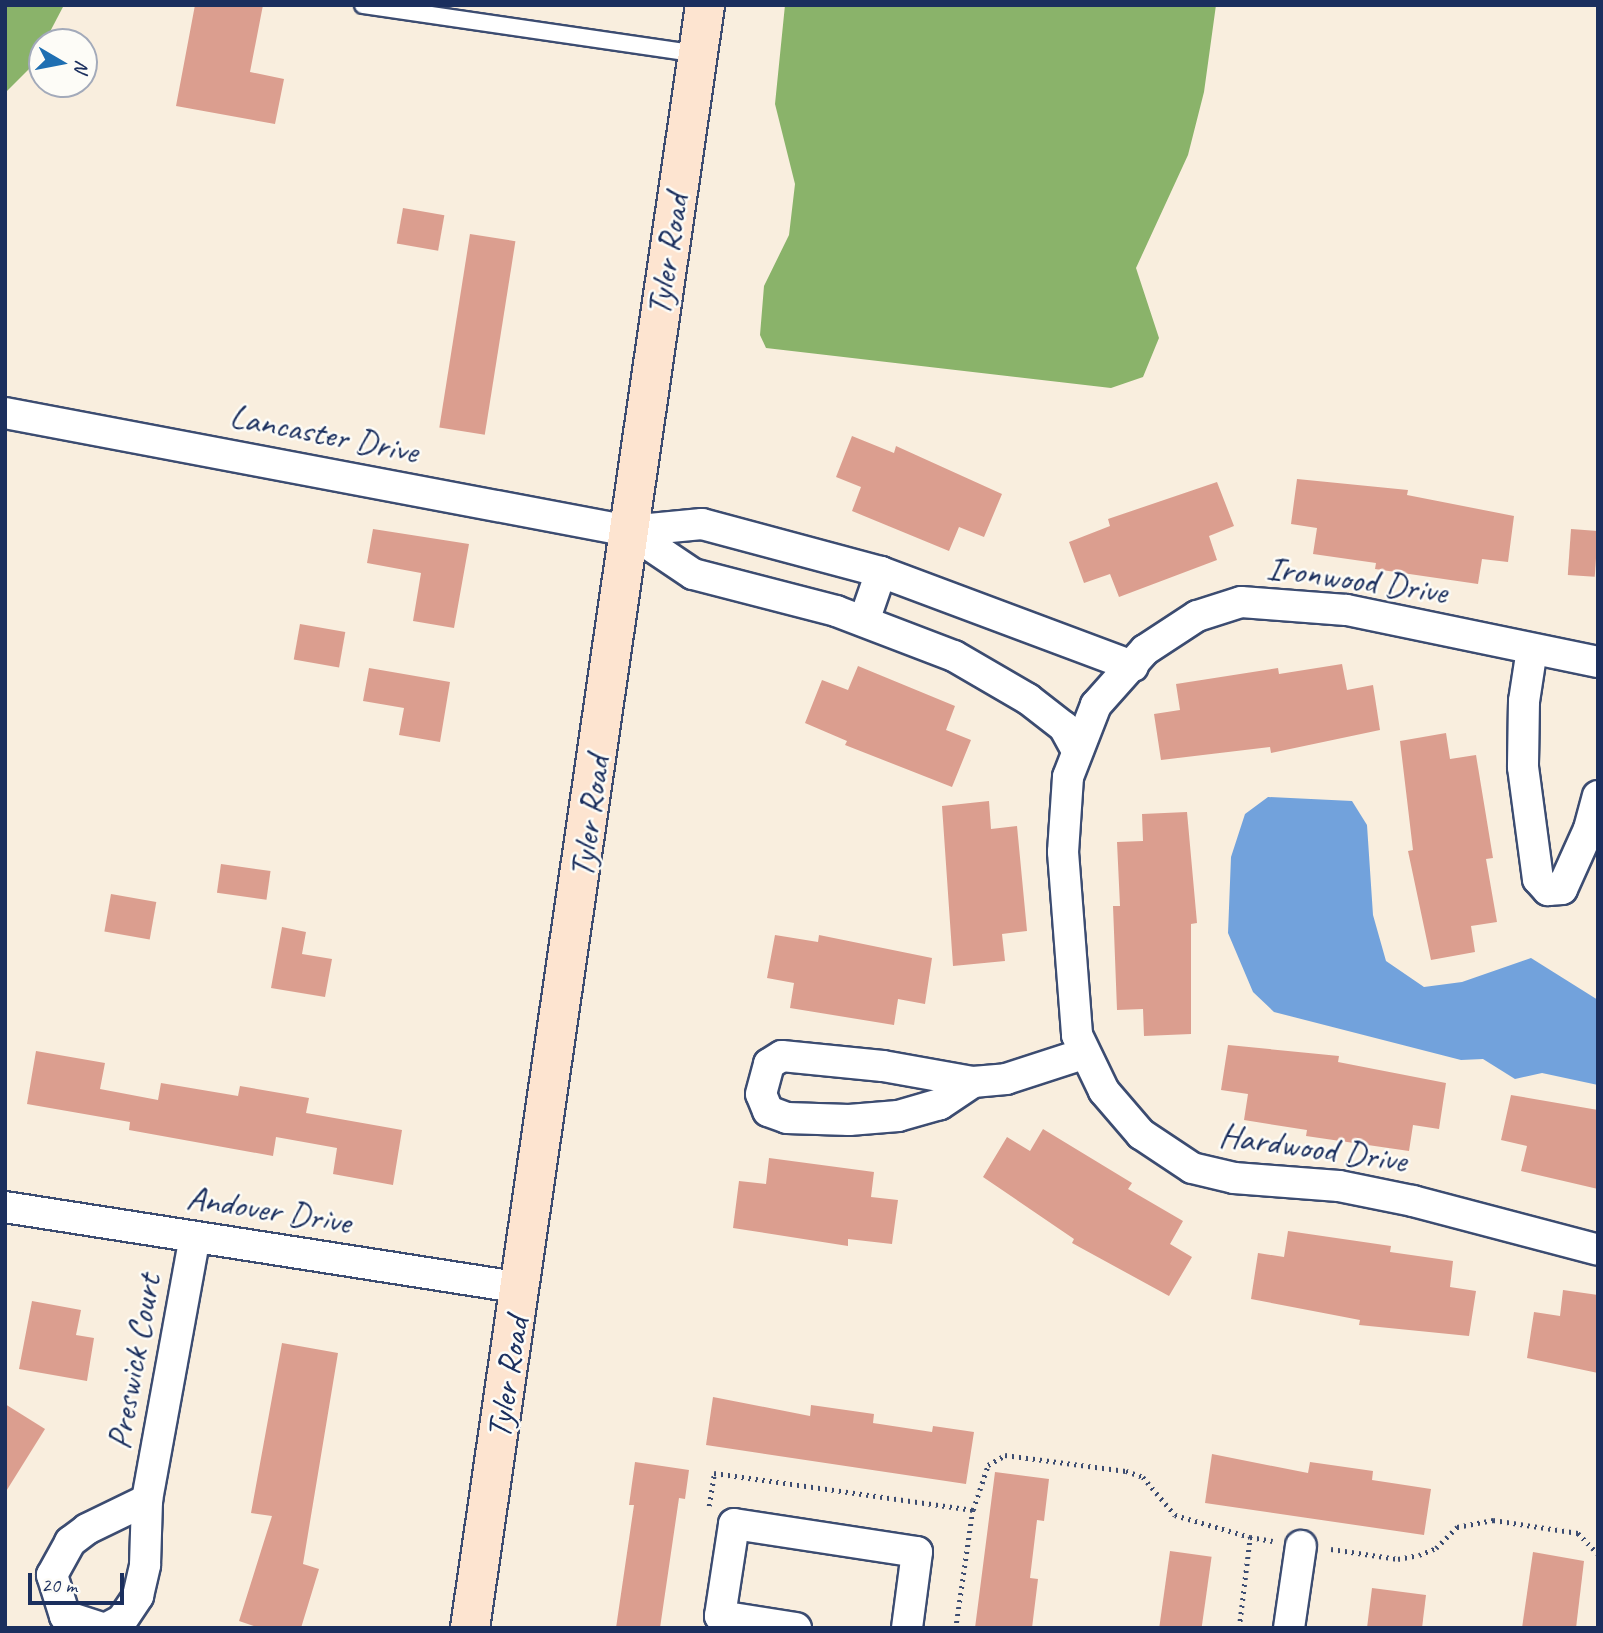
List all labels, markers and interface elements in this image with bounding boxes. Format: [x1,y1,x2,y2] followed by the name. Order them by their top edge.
[28,28,98,98] north arrow
[69,58,95,74] text: N
[638,191,698,319] street label: Tyler Road
[226,395,422,473] street label: Lancaster Drive
[1264,547,1450,613] street label: Ironwood Drive
[561,753,619,881] street label: Tyler Road
[1216,1114,1410,1182] street label: Hardwood Drive
[184,1176,354,1244] street label: Andover Drive
[98,1271,170,1453] street label: Preswick Court
[478,1314,538,1442] street label: Tyler Road
[32,1560,128,1604] scale bar
[41,1572,77,1598] text: 20 m

